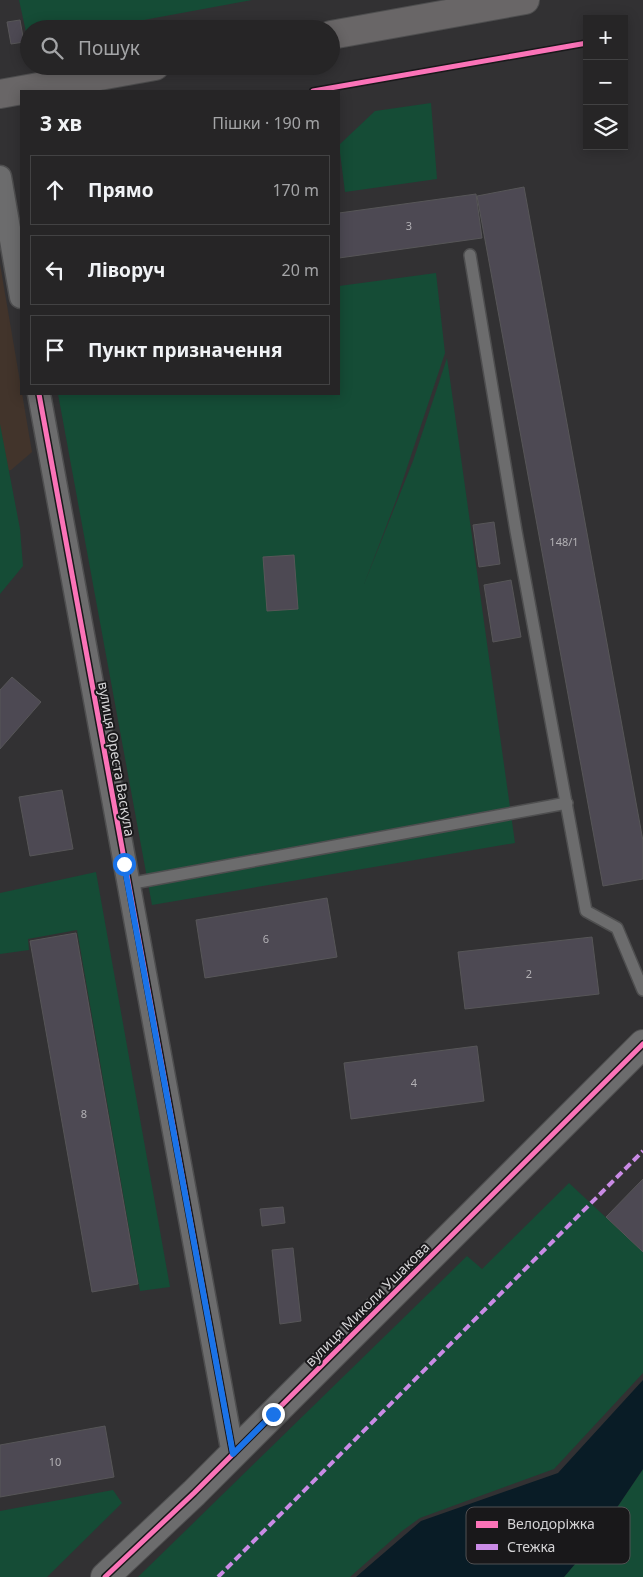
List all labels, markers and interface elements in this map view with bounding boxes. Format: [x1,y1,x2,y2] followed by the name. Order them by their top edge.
[583,15,628,150] map controls
[583,15,628,60] button: +
[20,20,340,75] search box
[38,34,66,62] icon: search
[78,35,140,61] text: Пошук
[583,60,628,105] button: −
[583,105,628,150] button: layers
[40,109,82,137] text: 3 хв
[212,112,320,134] text: Пішки · 190 m
[41,176,69,204] icon: ahead
[88,177,154,203] text: Прямо
[272,179,319,201] text: 170 m
[406,218,412,233] house number: 3
[41,256,69,284] icon: left
[88,257,165,283] text: Ліворуч
[282,259,319,281] text: 20 m
[41,336,69,364] icon: arrive
[88,337,282,363] text: Пункт призначення
[549,534,579,549] house number: 148/1
[94,680,140,838] street label: вулиця Ореста Васкула
[113,853,136,876] route start
[263,931,269,946] house number: 6
[526,966,532,981] house number: 2
[411,1075,418,1090] house number: 4
[81,1106,87,1121] house number: 8
[301,1238,433,1370] street label: вулиця Миколи Ушакова
[262,1403,285,1426] route end
[49,1454,61,1469] house number: 10
[466,1507,630,1564] legend
[507,1514,595,1533] text: Велодоріжка
[507,1537,555,1556] text: Стежка

